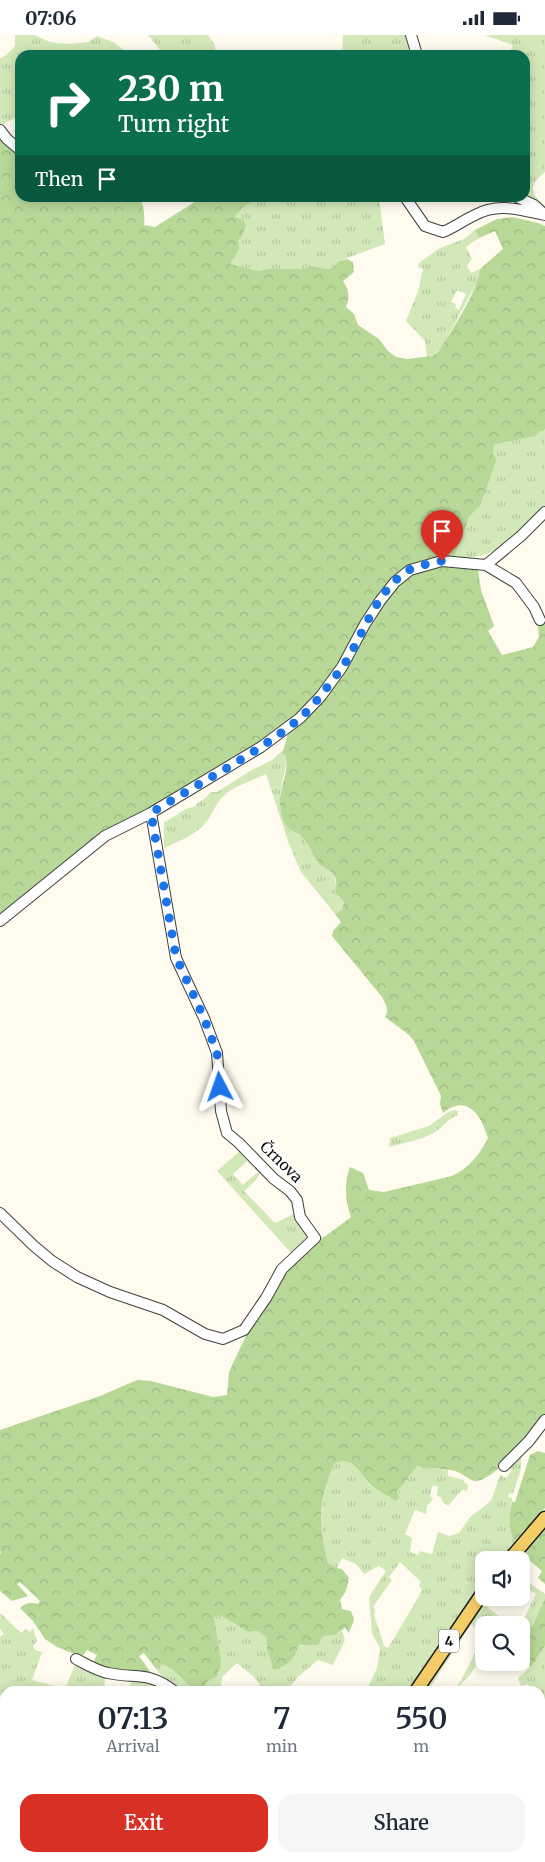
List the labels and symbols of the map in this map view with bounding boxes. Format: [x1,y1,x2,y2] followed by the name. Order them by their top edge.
[421,510,463,561] pin
[193,1060,245,1112] position arrow
[256,1136,307,1186] street label: Črnova
[439,1629,459,1653] road number: 4

